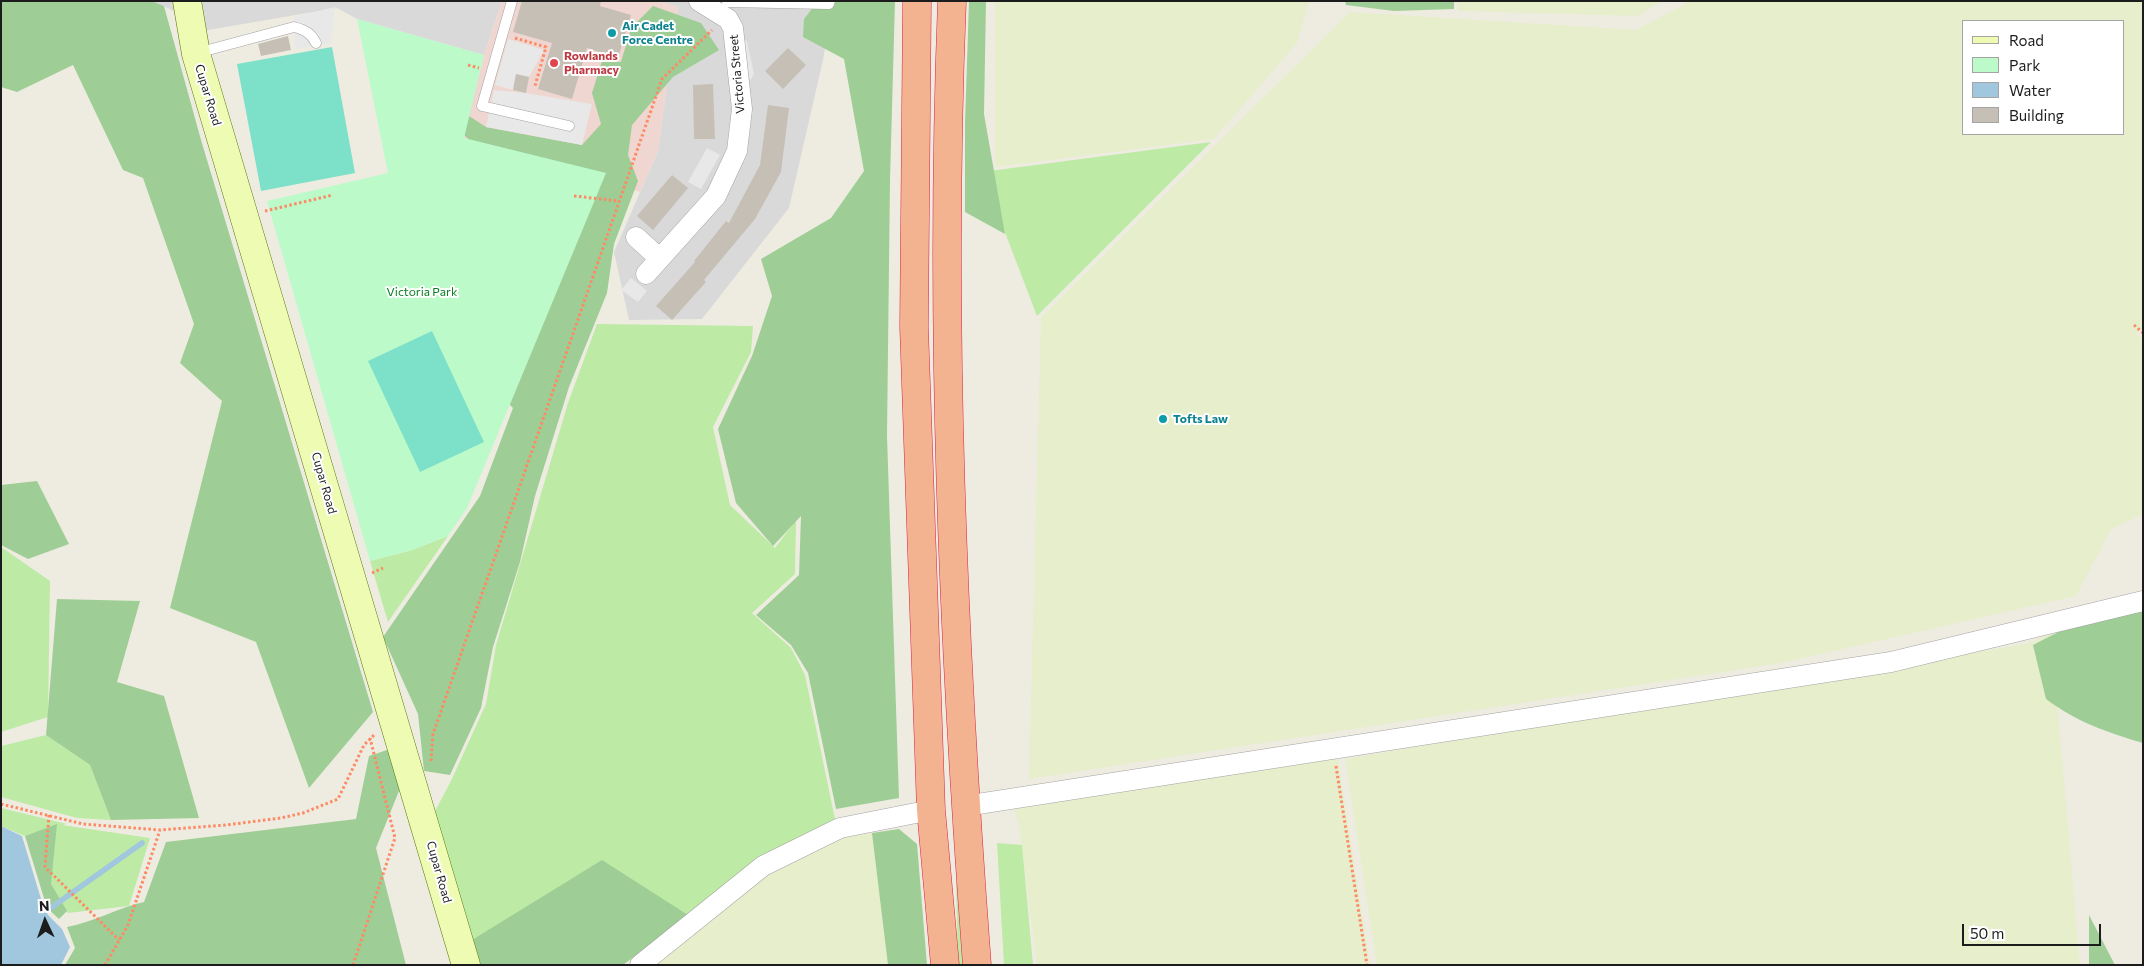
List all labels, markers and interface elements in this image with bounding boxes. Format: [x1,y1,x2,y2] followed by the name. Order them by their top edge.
[622,19,693,47] place label: Air Cadet Force Centre
[1962,20,2124,135] legend
[606,27,618,39] marker: Air Cadet Force Centre
[2009,31,2044,49] text: Road
[726,34,748,114] street label: Victoria Street
[564,49,619,77] place label: Rowlands Pharmacy
[2009,56,2040,74] text: Park
[548,57,560,69] marker: Rowlands Pharmacy
[192,63,224,127] street label: Cupar Road
[2009,81,2051,99] text: Water
[2009,106,2064,124] text: Building
[387,285,457,299] park label: Victoria Park
[1173,412,1228,426] place label: Tofts Law
[1157,413,1169,425] marker: Tofts Law
[308,451,340,515] street label: Cupar Road
[423,840,455,904] street label: Cupar Road
[20,896,70,946] north arrow
[39,897,50,914] text: N
[1964,914,2103,946] scale bar
[1970,924,2004,942] text: 50 m

